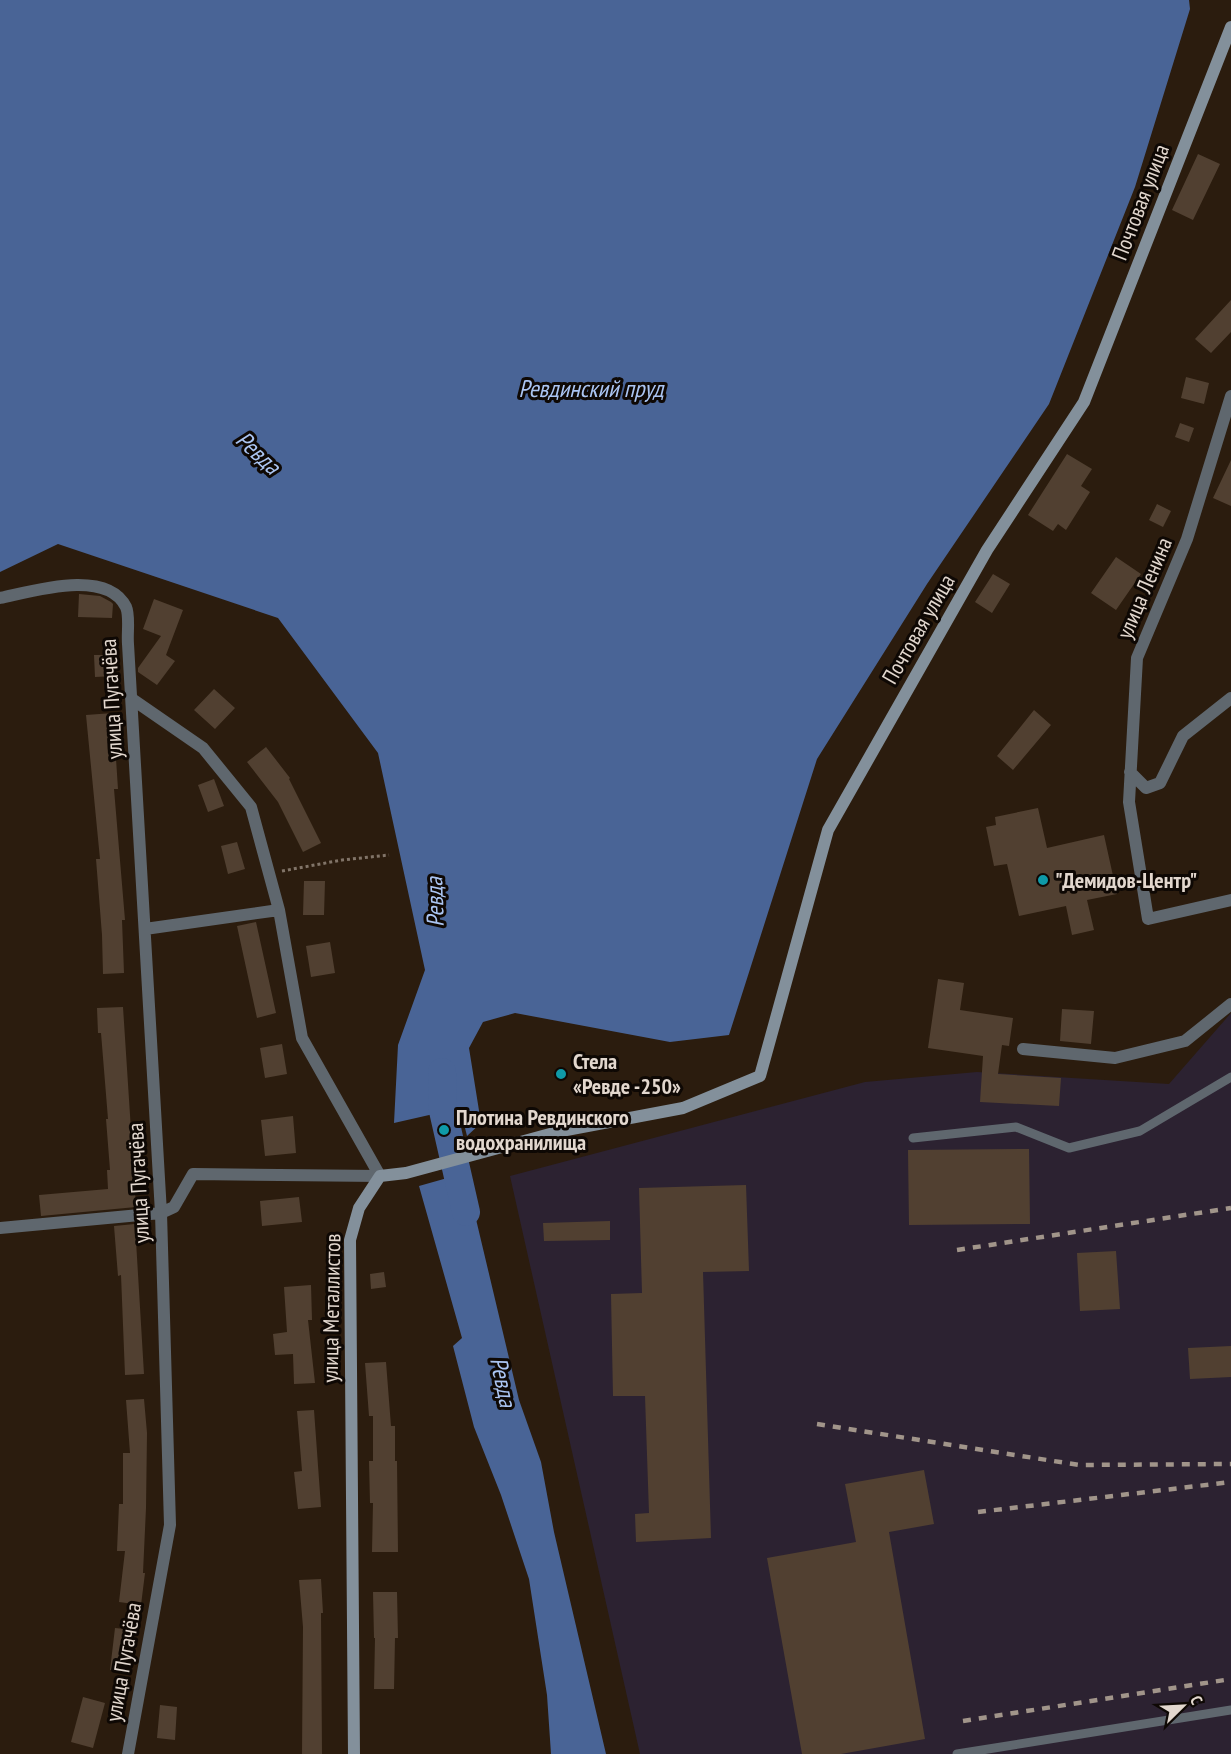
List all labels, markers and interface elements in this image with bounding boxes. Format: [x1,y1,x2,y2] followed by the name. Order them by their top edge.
[1105,140,1175,264] street label: Почтовая улица
[519,373,665,404] water label: Ревдинский пруд
[230,424,288,482] water label: Ревда
[1110,533,1178,643] street label: улица Ленина
[875,569,961,689] street label: Почтовая улица
[94,638,128,760] street label: улица Пугачёва
[1055,866,1197,894] place label: "Демидов-Центр"
[1036,873,1050,887] marker: "Демидов-Центр"
[418,875,451,927] water label: Ревда
[573,1047,681,1100] place label: Стела «Ревде -250»
[554,1067,568,1081] marker: Стела «Ревде -250»
[456,1103,629,1156] place label: Плотина Ревдинского водохранилища
[121,1122,155,1244] street label: улица Пугачёва
[437,1123,451,1137] marker: Плотина Ревдинского водохранилища
[316,1233,346,1383] street label: улица Металлистов
[483,1354,524,1411] water label: Ревда
[99,1600,147,1724] street label: улица Пугачёва
[1153,1676,1213,1736] north arrow
[1186,1692,1208,1708] text: С

